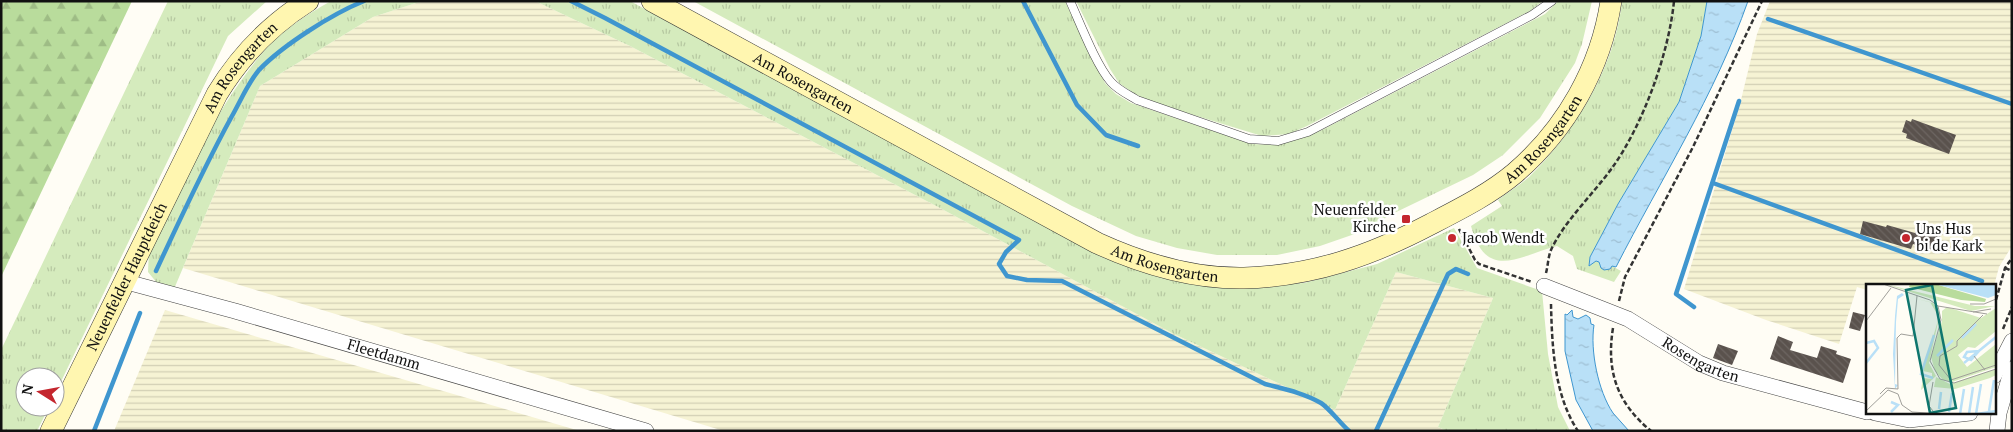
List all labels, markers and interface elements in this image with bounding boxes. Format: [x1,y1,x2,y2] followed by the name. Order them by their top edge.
[198,17,281,116] street label: Am Rosengarten
[750,47,857,118] street label: Am Rosengarten
[1499,91,1586,187] street label: Am Rosengarten
[81,199,171,354] street label: Neuenfelder Hauptdeich
[1314,199,1396,236] place label: Neuenfelder Kirche
[1400,213,1412,225] marker: Neuenfelder Kirche
[1916,218,1983,255] place label: Uns Hus bi de Kark
[1462,227,1545,247] place label: Jacob Wendt
[1446,232,1458,244] marker: Jacob Wendt
[1900,232,1912,244] marker: Uns Hus bi de Kark
[1108,239,1220,286] street label: Am Rosengarten
[1866,284,1996,414] inset map
[1659,332,1742,386] street label: Rosengarten
[345,333,423,374] street label: Fleetdamm
[15,367,65,417] north arrow
[16,382,37,396] text: N

